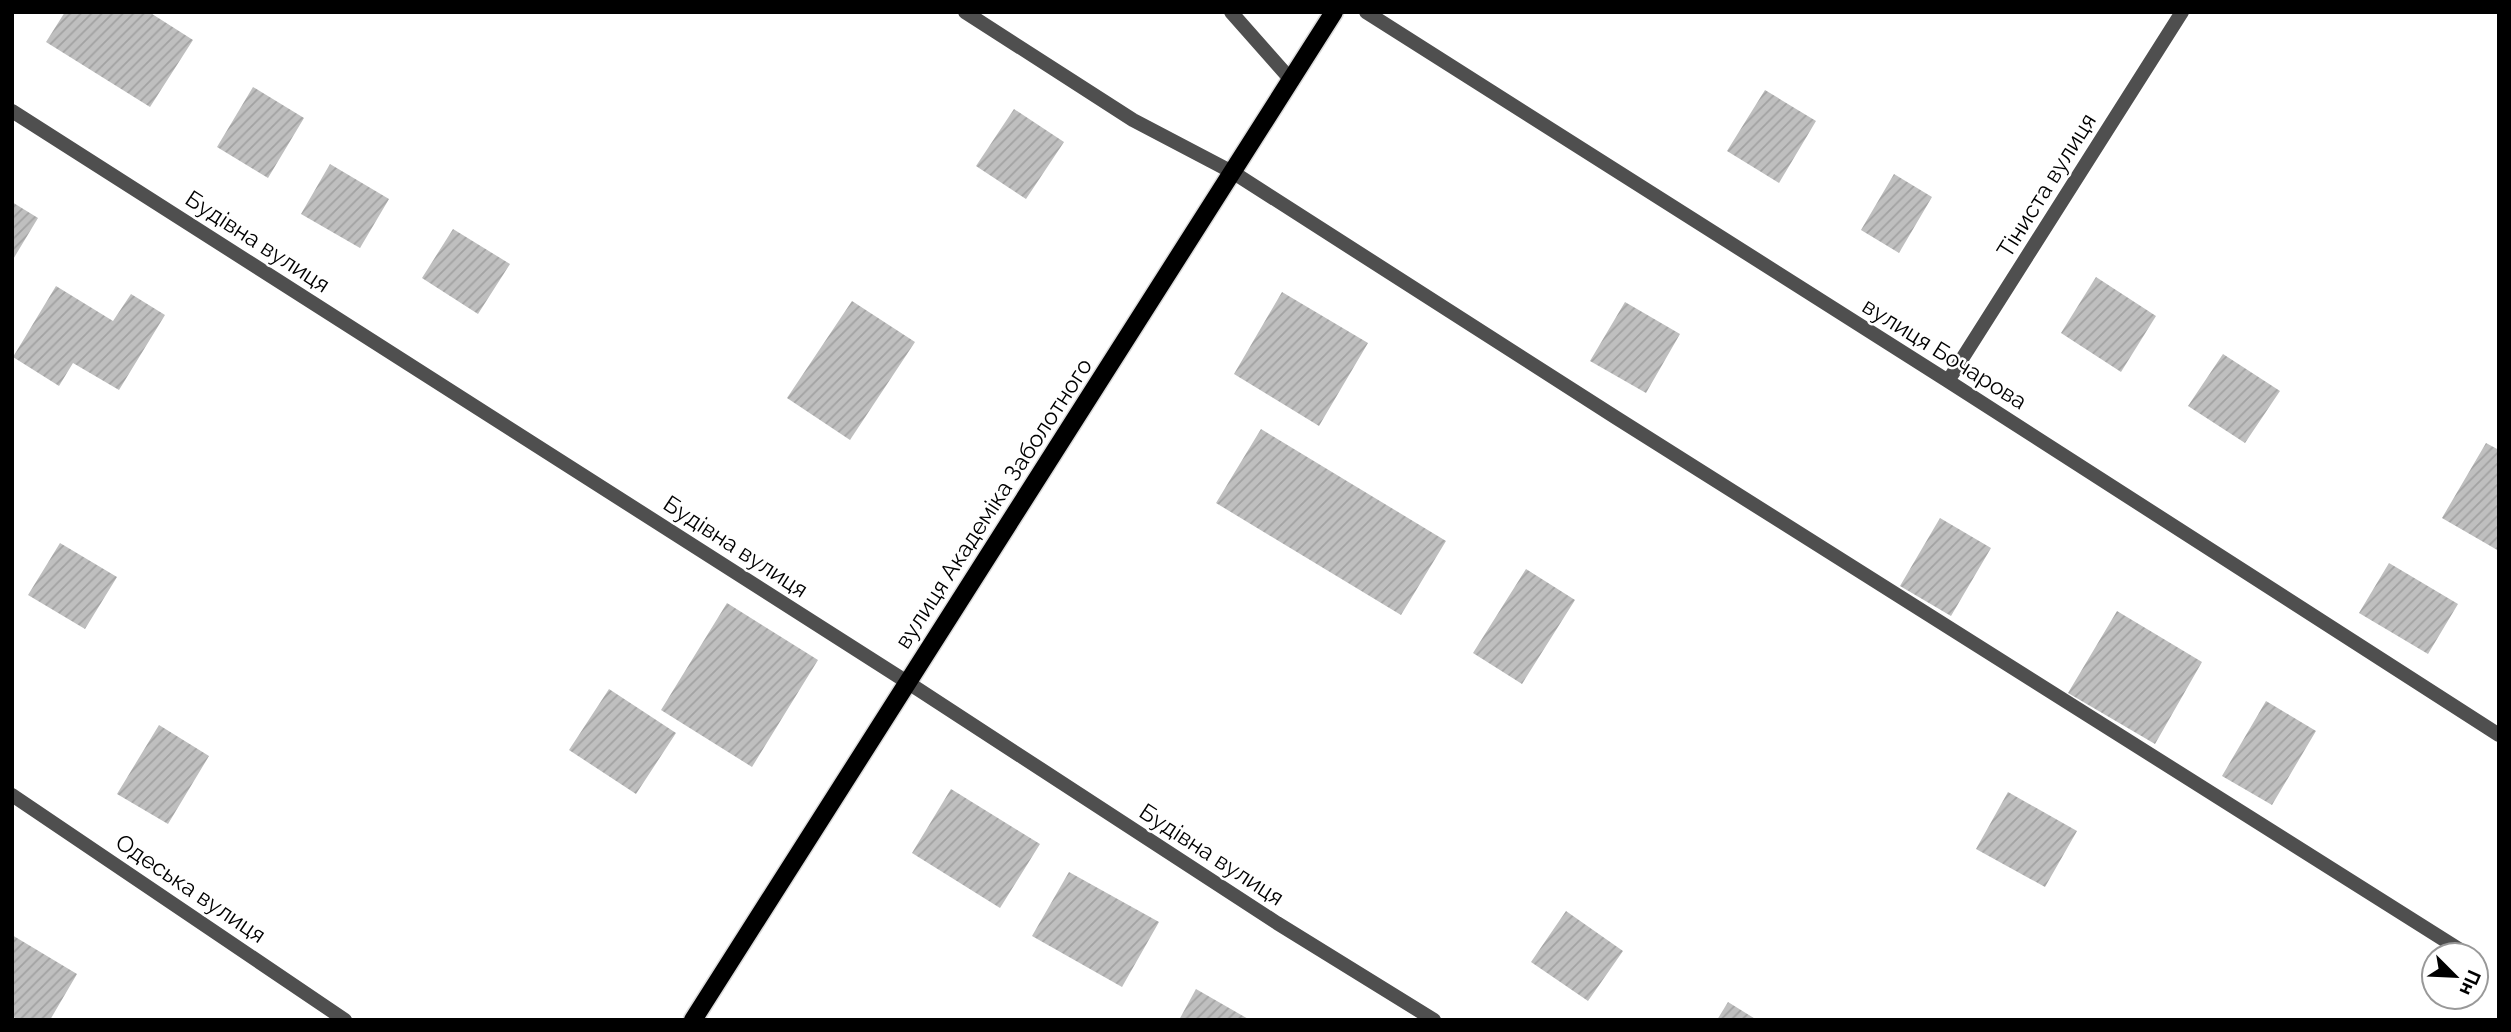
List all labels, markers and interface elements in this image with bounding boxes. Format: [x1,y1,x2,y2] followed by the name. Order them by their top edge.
[1991,108,2101,262] street label: Тіниста вулиця
[181,184,335,298] street label: Будівна вулиця
[1858,292,2032,414] street label: вулиця Бочарова
[889,353,1097,653] street label: вулиця Академіка Заболотного
[659,489,813,603] street label: Будівна вулиця
[1135,797,1289,911] street label: Будівна вулиця
[111,828,271,948] street label: Одеська вулиця
[2420,941,2490,1011] north arrow
[2455,967,2486,999] text: Пн

